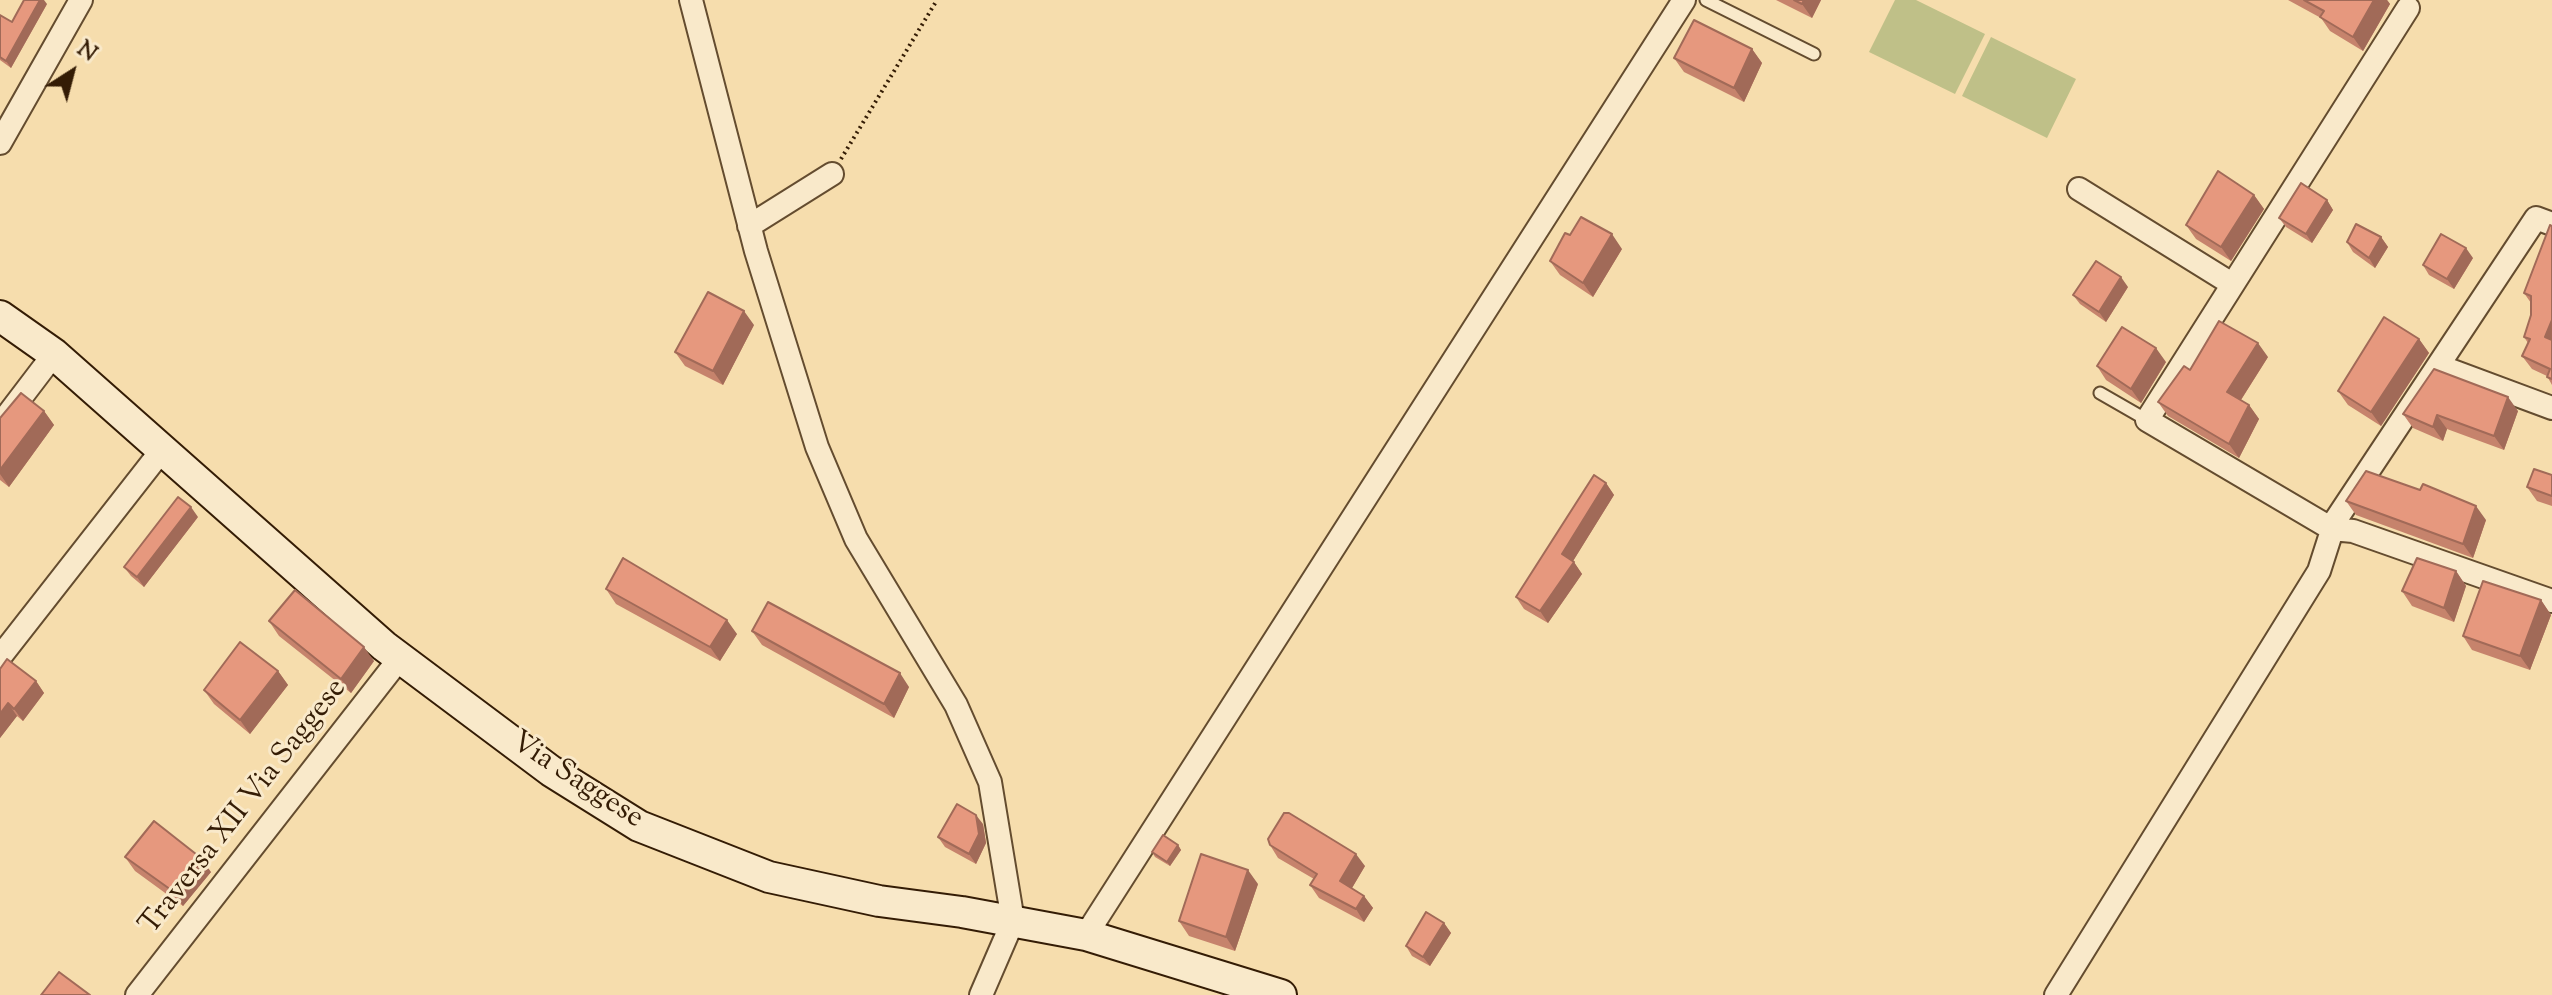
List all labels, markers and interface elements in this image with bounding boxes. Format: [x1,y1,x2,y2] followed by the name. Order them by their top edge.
[32,32,112,112] north arrow
[70,34,103,71] text: N
[134,673,356,943] street label: Traversa XII Via Saggese
[503,726,649,838] street label: Via Saggese

